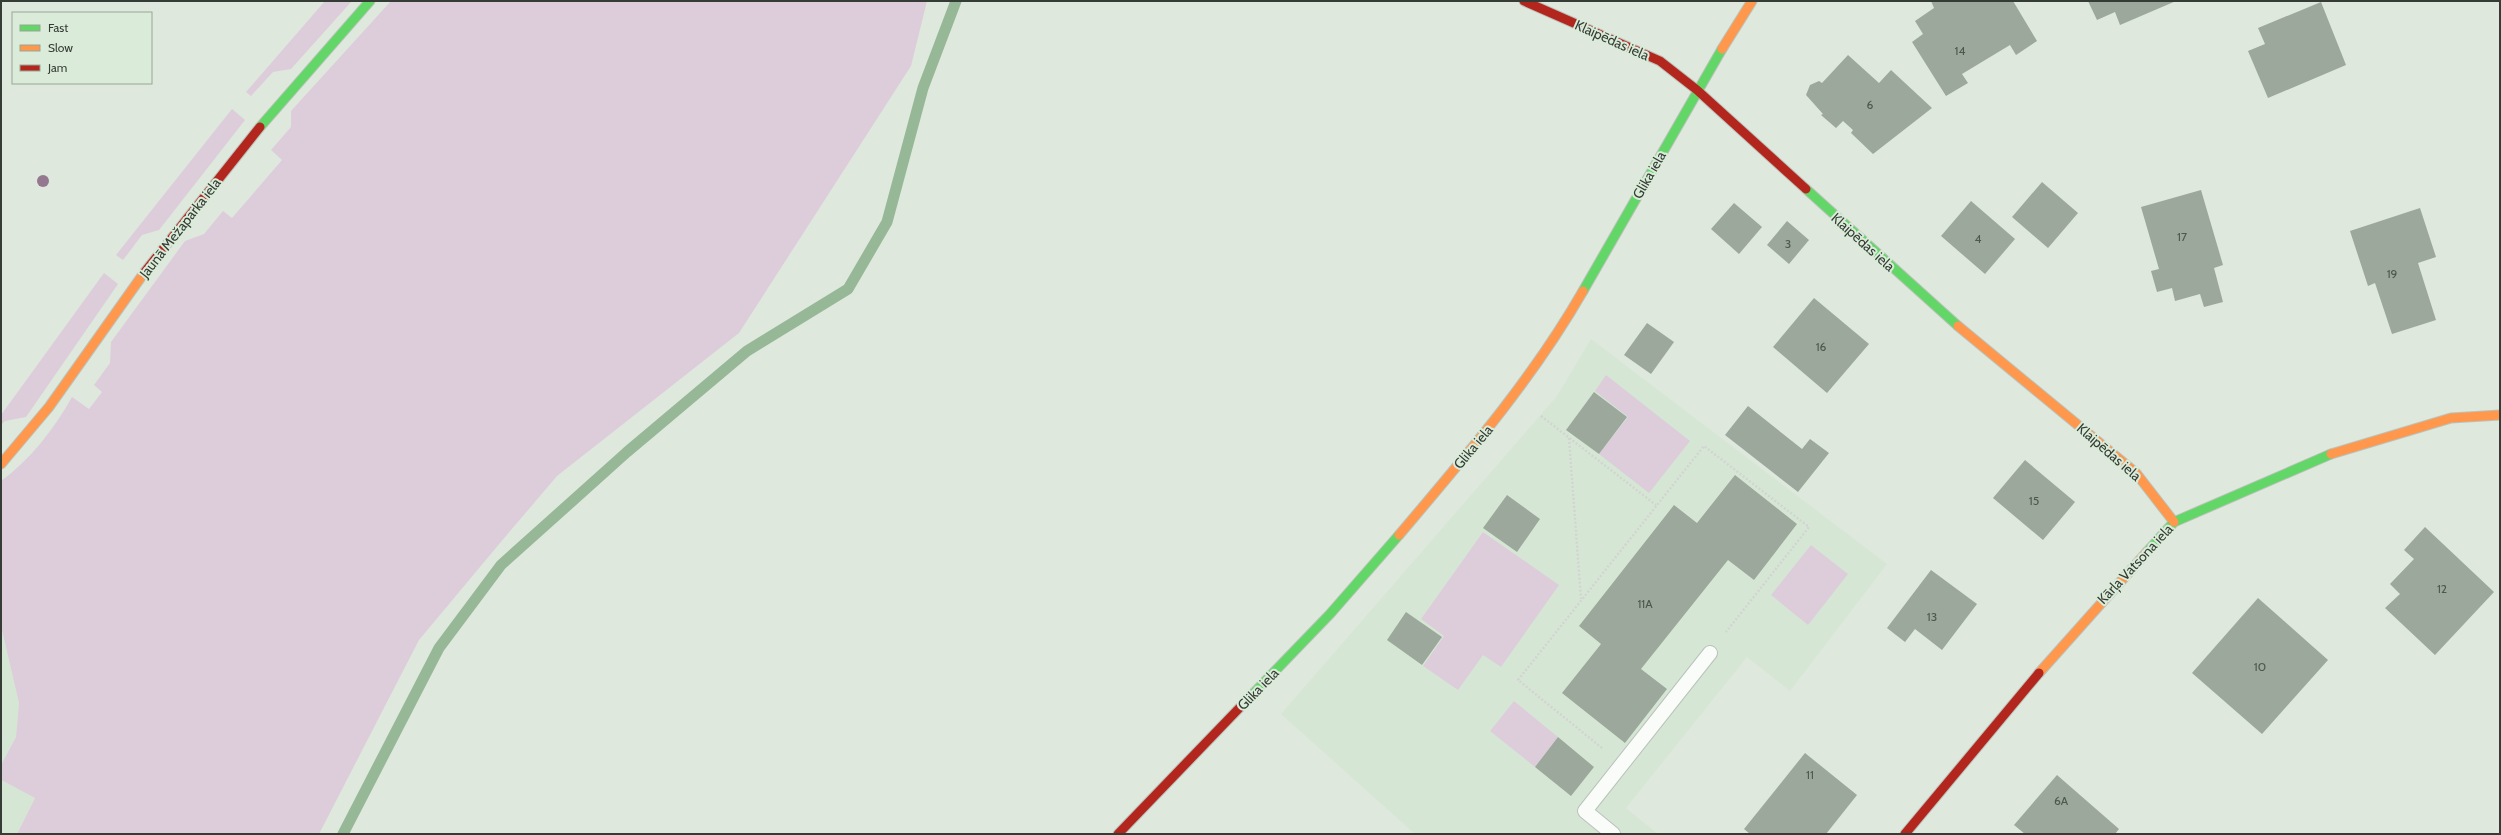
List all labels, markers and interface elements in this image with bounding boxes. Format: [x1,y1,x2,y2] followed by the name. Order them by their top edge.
[12,12,152,84] legend
[1572,16,1652,64] street label: Klaipēdas iela
[48,20,68,35] text: Fast
[48,40,73,55] text: Slow
[1955,43,1965,58] house number: 14
[47,60,67,75] text: Jam
[1867,97,1874,112] house number: 6
[1628,148,1670,202] street label: Glika iela
[135,174,225,282] street label: Jaunā Mežaparka iela
[1827,209,1899,275] street label: Klaipēdas iela
[2177,229,2187,244] house number: 17
[1975,231,1982,246] house number: 4
[1785,236,1791,251] house number: 3
[2387,266,2398,281] house number: 19
[1816,339,1827,354] house number: 16
[2073,419,2145,485] street label: Klaipēdas iela
[1449,421,1497,473] street label: Glika iela
[2029,493,2039,508] house number: 15
[2093,520,2177,608] street label: Kārļa Vatsona iela
[2437,581,2447,596] house number: 12
[1637,596,1653,611] house number: 11A
[1927,609,1937,624] house number: 13
[2254,659,2266,674] house number: 10
[1234,664,1283,714] street label: Glika iela
[1806,767,1814,782] house number: 11
[2054,793,2069,808] house number: 6A

